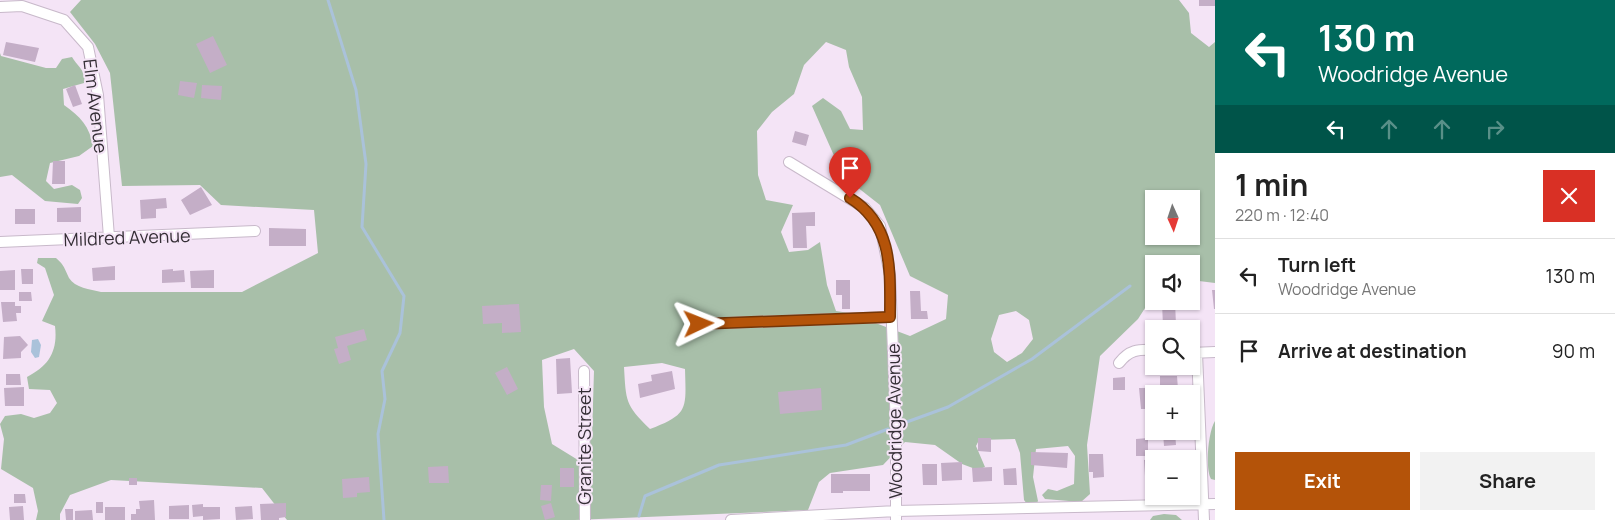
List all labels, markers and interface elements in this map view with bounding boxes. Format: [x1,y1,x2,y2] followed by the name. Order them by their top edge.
[1318,14,1415,62] text: 130 m
[1235,20,1300,85] icon: left
[78,57,114,155] street label: Elm Avenue
[1318,59,1508,89] text: Woodridge Avenue
[1322,115,1350,143] icon: left
[1375,115,1403,143] icon: ahead
[1428,115,1456,143] icon: ahead
[1481,115,1509,143] icon: right
[829,147,871,198] pin
[836,154,864,182] icon: arrive
[1235,164,1308,205] text: 1 min
[1543,170,1595,222] button: close
[1145,190,1200,245] north arrow
[1145,190,1200,505] map controls
[1235,204,1329,226] text: 220 m · 12:40
[63,223,191,251] street label: Mildred Avenue
[1278,252,1356,278] text: Turn left
[1145,255,1200,310] button: sound
[1235,262,1263,290] icon: left
[1546,263,1595,289] text: 130 m
[1278,278,1416,300] text: Woodridge Avenue
[672,297,724,349] position arrow
[1145,320,1200,375] button: search
[1235,337,1263,365] icon: arrive
[1278,338,1467,364] text: Arrive at destination
[1552,338,1595,364] text: 90 m
[881,343,907,499] street label: Woodridge Avenue
[1145,385,1200,440] button: +
[572,387,596,505] street label: Granite Street
[1145,450,1200,505] button: −
[1235,452,1410,510] button: Exit
[1420,452,1595,510] button: Share

